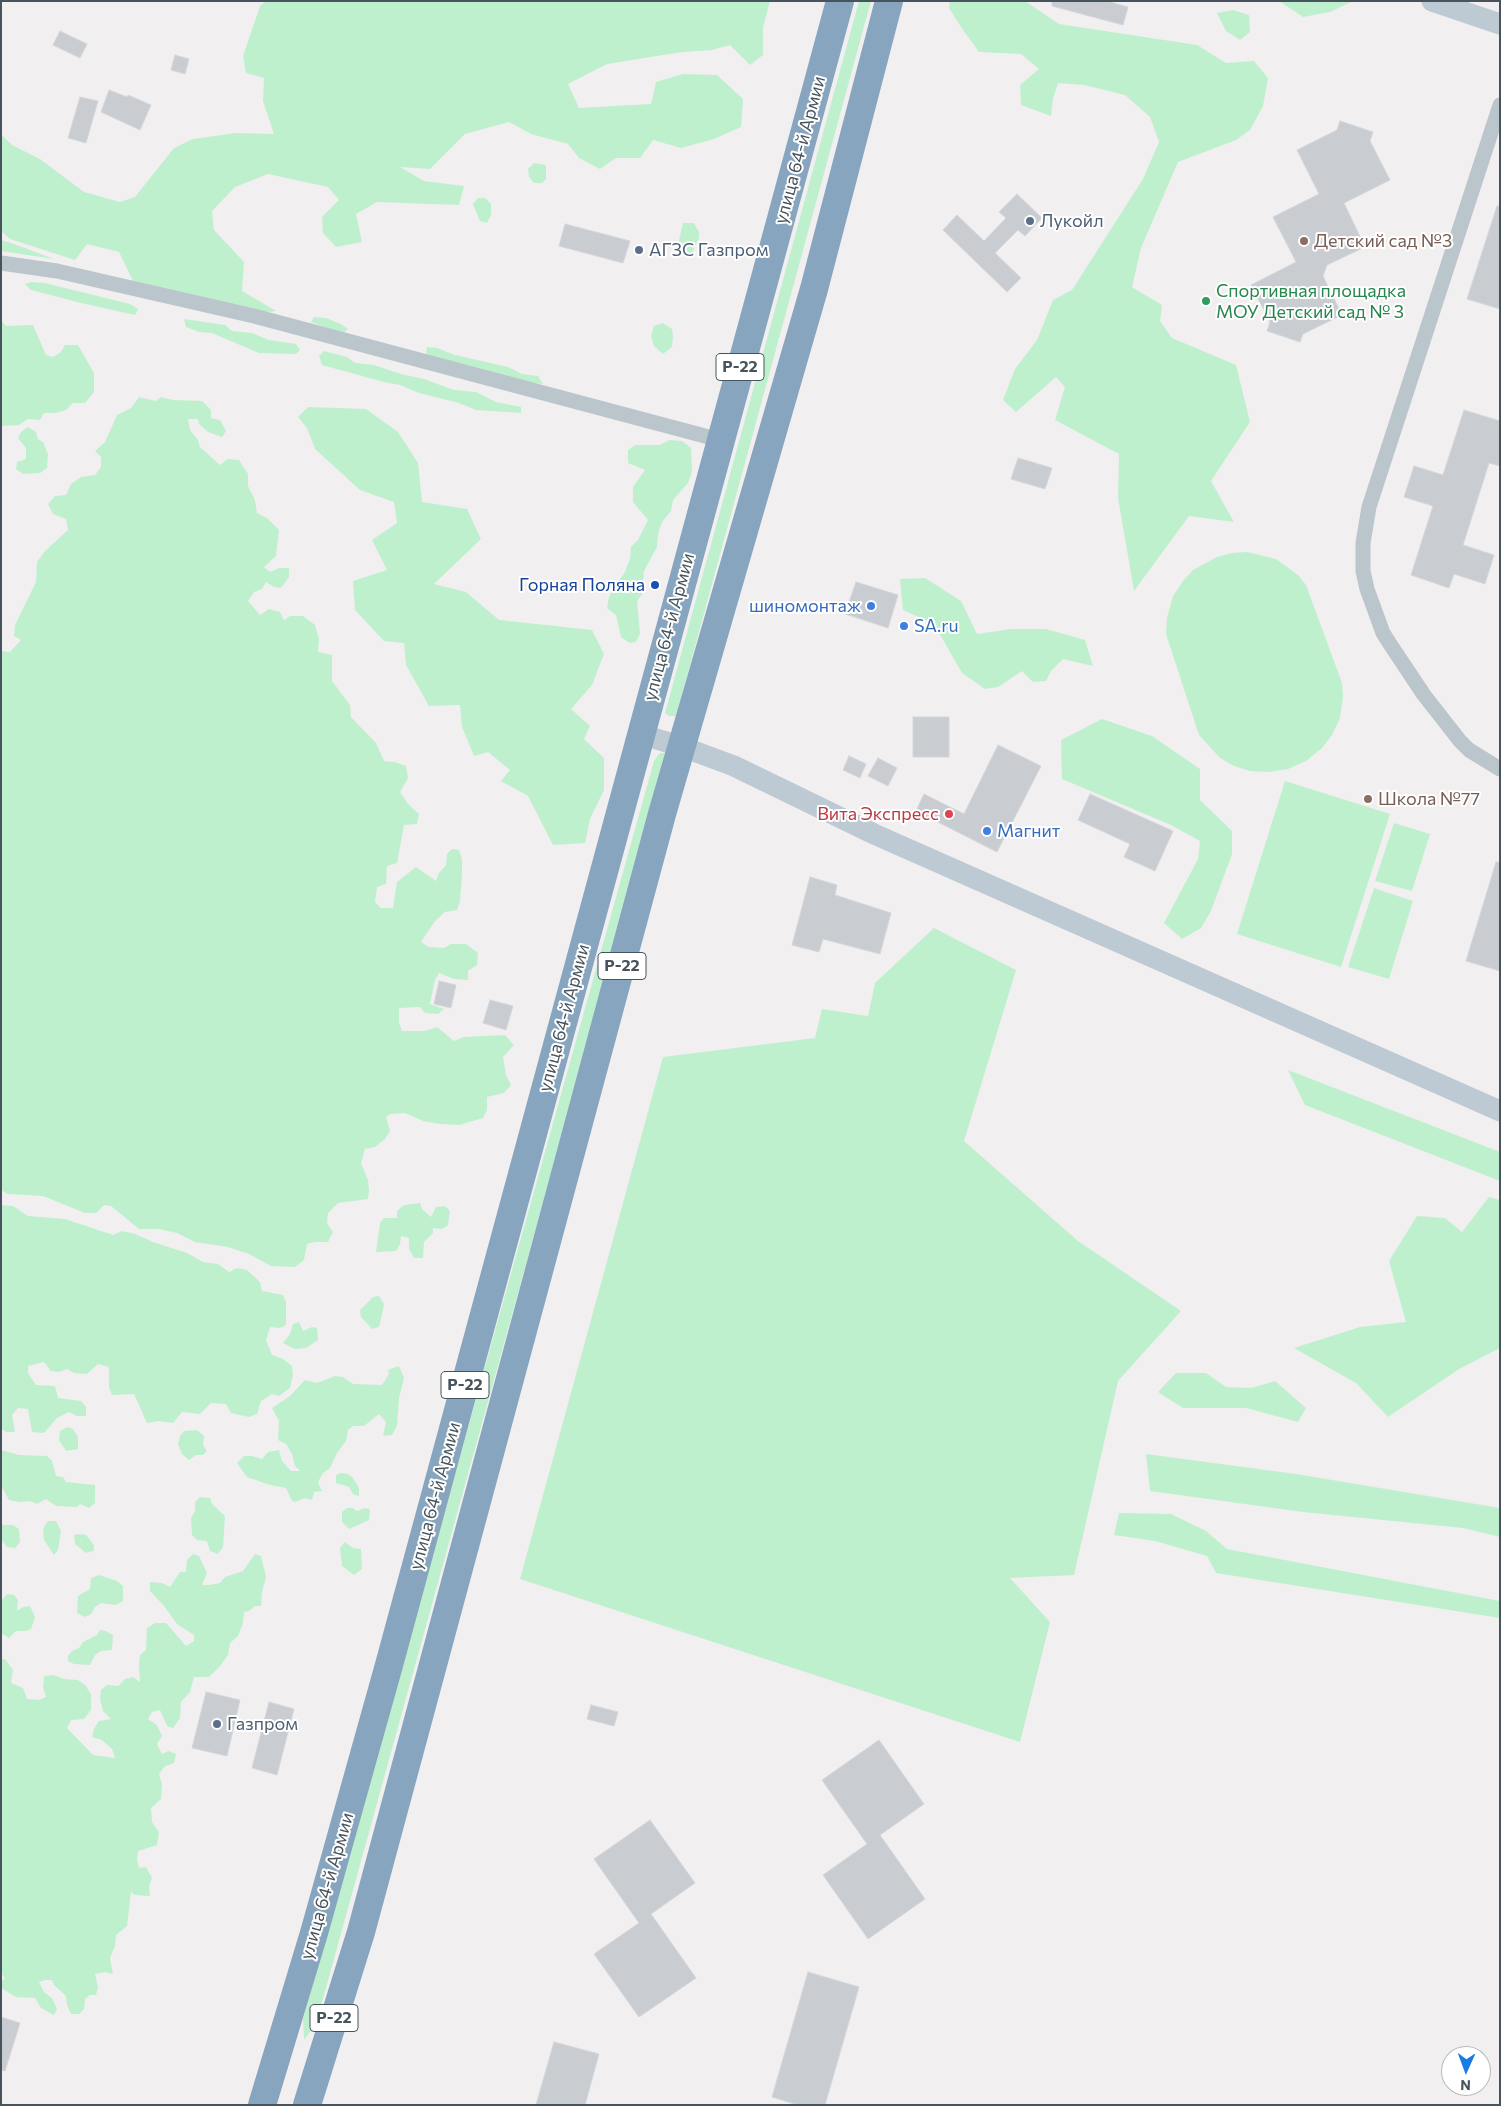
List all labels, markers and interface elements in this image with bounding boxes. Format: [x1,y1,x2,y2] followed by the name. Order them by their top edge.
[770,74,830,226] street label: улица 64-й Армии
[1040,210,1104,232] place label: Лукойл
[1024,215,1036,227] marker: Лукойл
[1314,230,1452,252] place label: Детский сад №3
[1298,235,1310,247] marker: Детский сад №3
[649,239,769,261] place label: АГЗС Газпром
[633,244,645,256] marker: АГЗС Газпром
[1216,280,1406,322] place label: Спортивная площадка МОУ Детский сад № 3
[1200,295,1212,307] marker: Спортивная площадка МОУ Детский сад № 3
[716,354,764,381] road number: Р-22
[639,551,699,703] street label: улица 64-й Армии
[519,574,645,596] place label: Горная Поляна
[649,579,661,591] marker: Горная Поляна
[749,595,861,617] place label: шиномонтаж
[865,600,877,612] marker: шиномонтаж
[914,615,958,637] place label: SA.ru
[898,620,910,632] marker: SA.ru
[1378,788,1480,810] place label: Школа №77
[1362,793,1374,805] marker: Школа №77
[817,803,939,825] place label: Вита Экспресс
[943,808,955,820] marker: Вита Экспресс
[997,820,1060,842] place label: Магнит
[981,825,993,837] marker: Магнит
[534,942,594,1094] street label: улица 64-й Армии
[598,952,646,979] road number: Р-22
[441,1372,489,1398] road number: Р-22
[405,1420,465,1572] street label: улица 64-й Армии
[227,1713,298,1735] place label: Газпром
[211,1718,223,1730] marker: Газпром
[296,1810,358,1962] street label: улица 64-й Армии
[310,2005,358,2032] road number: Р-22
[1441,2046,1491,2096] north arrow
[1460,2077,1471,2094] text: N

